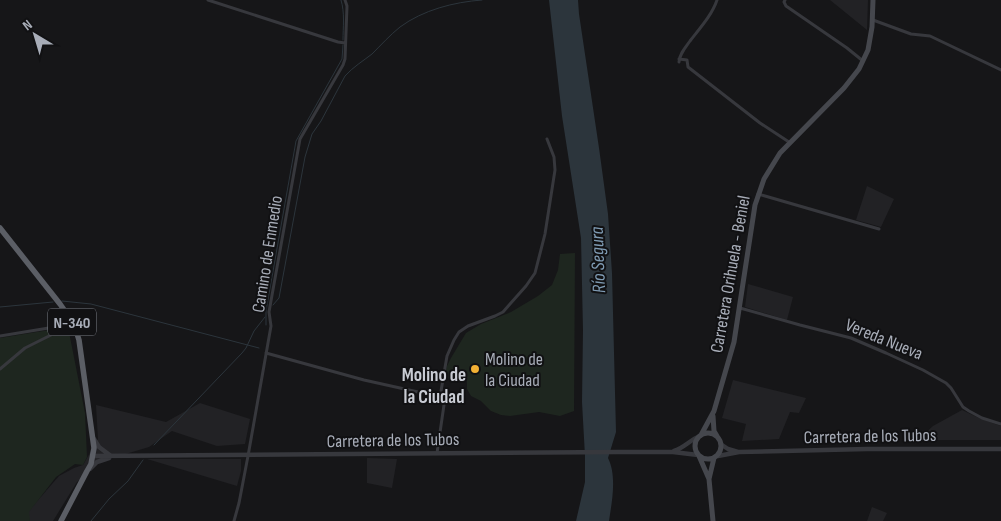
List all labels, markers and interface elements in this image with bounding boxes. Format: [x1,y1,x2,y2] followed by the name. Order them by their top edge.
[10,10,60,60] north arrow
[19,16,35,34] text: N
[248,194,287,314] street label: Camino de Enmedio
[706,194,755,354] street label: Carretera Orihuela - Beniel
[586,226,611,294] water label: Río Segura
[48,308,96,336] road number: N-340
[842,314,926,365] street label: Vereda Nueva
[485,349,543,391] place label: Molino de la Ciudad
[469,363,481,375] marker: Molino de la Ciudad
[402,364,466,409] district label: Molino de la Ciudad
[804,425,936,448] street label: Carretera de los Tubos
[327,429,459,452] street label: Carretera de los Tubos

